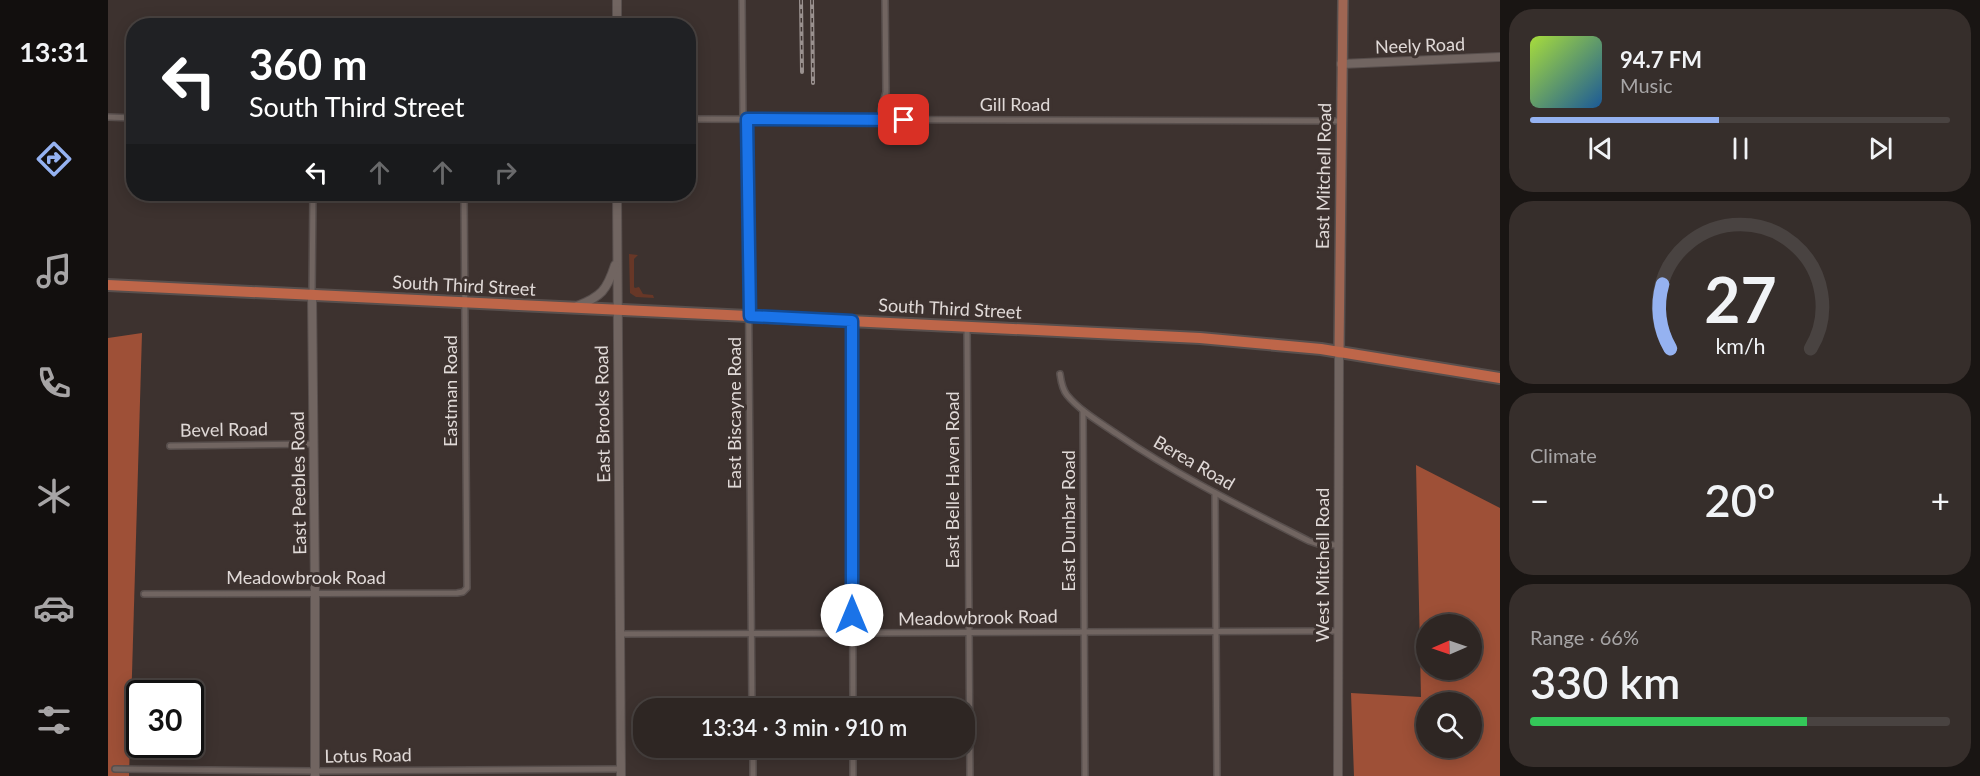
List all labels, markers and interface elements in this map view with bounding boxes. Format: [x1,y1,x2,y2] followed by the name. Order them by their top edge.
[1375,32,1465,58] street label: Neely Road
[19,35,89,68] text: 13:31
[249,39,367,89] text: 360 m
[150,42,228,120] icon: left
[1620,46,1702,73] text: 94.7 FM
[1620,73,1673,97] text: Music
[249,90,464,123] text: South Third Street
[980,93,1050,115] street label: Gill Road
[878,94,929,145] pin
[887,103,920,136] icon: arrive
[1311,103,1335,249] street label: East Mitchell Road
[1584,132,1617,165] icon: previous
[1724,132,1757,165] icon: pause
[1864,132,1897,165] icon: next
[33,138,75,180] icon: directions
[300,156,333,189] icon: left
[363,156,396,189] icon: ahead
[426,156,459,189] icon: ahead
[489,156,522,189] icon: right
[33,250,75,292] icon: music
[1704,261,1776,336] text: 27
[392,270,537,300] street label: South Third Street
[878,293,1023,323] street label: South Third Street
[1715,334,1765,360] text: km/h
[439,335,461,447] street label: Eastman Road
[723,337,745,489] street label: East Biscayne Road
[590,345,614,483] street label: East Brooks Road
[33,362,75,404] icon: phone
[941,391,963,569] street label: East Belle Haven Road
[286,411,310,555] street label: East Peebles Road
[180,417,268,441] street label: Bevel Road
[1150,430,1239,494] street label: Berea Road
[1530,443,1597,467] text: Climate
[1057,450,1079,592] street label: East Dunbar Road
[1705,473,1775,527] text: 20°
[33,475,75,517] icon: climate
[1530,480,1549,520] text: −
[1931,480,1950,520] text: +
[1311,488,1333,642] street label: West Mitchell Road
[226,566,386,588] street label: Meadowbrook Road
[820,583,884,647] position arrow
[33,587,75,629] icon: car
[898,605,1058,629] street label: Meadowbrook Road
[1416,614,1482,680] north arrow
[1416,614,1482,758] map controls
[1530,625,1639,649] text: Range · 66%
[1530,655,1680,709] text: 330 km
[126,680,204,758] speed limit sign: 30
[1416,692,1482,758] button: search
[33,699,75,741] icon: filters
[701,714,907,741] text: 13:34 · 3 min · 910 m
[324,743,412,767] street label: Lotus Road

